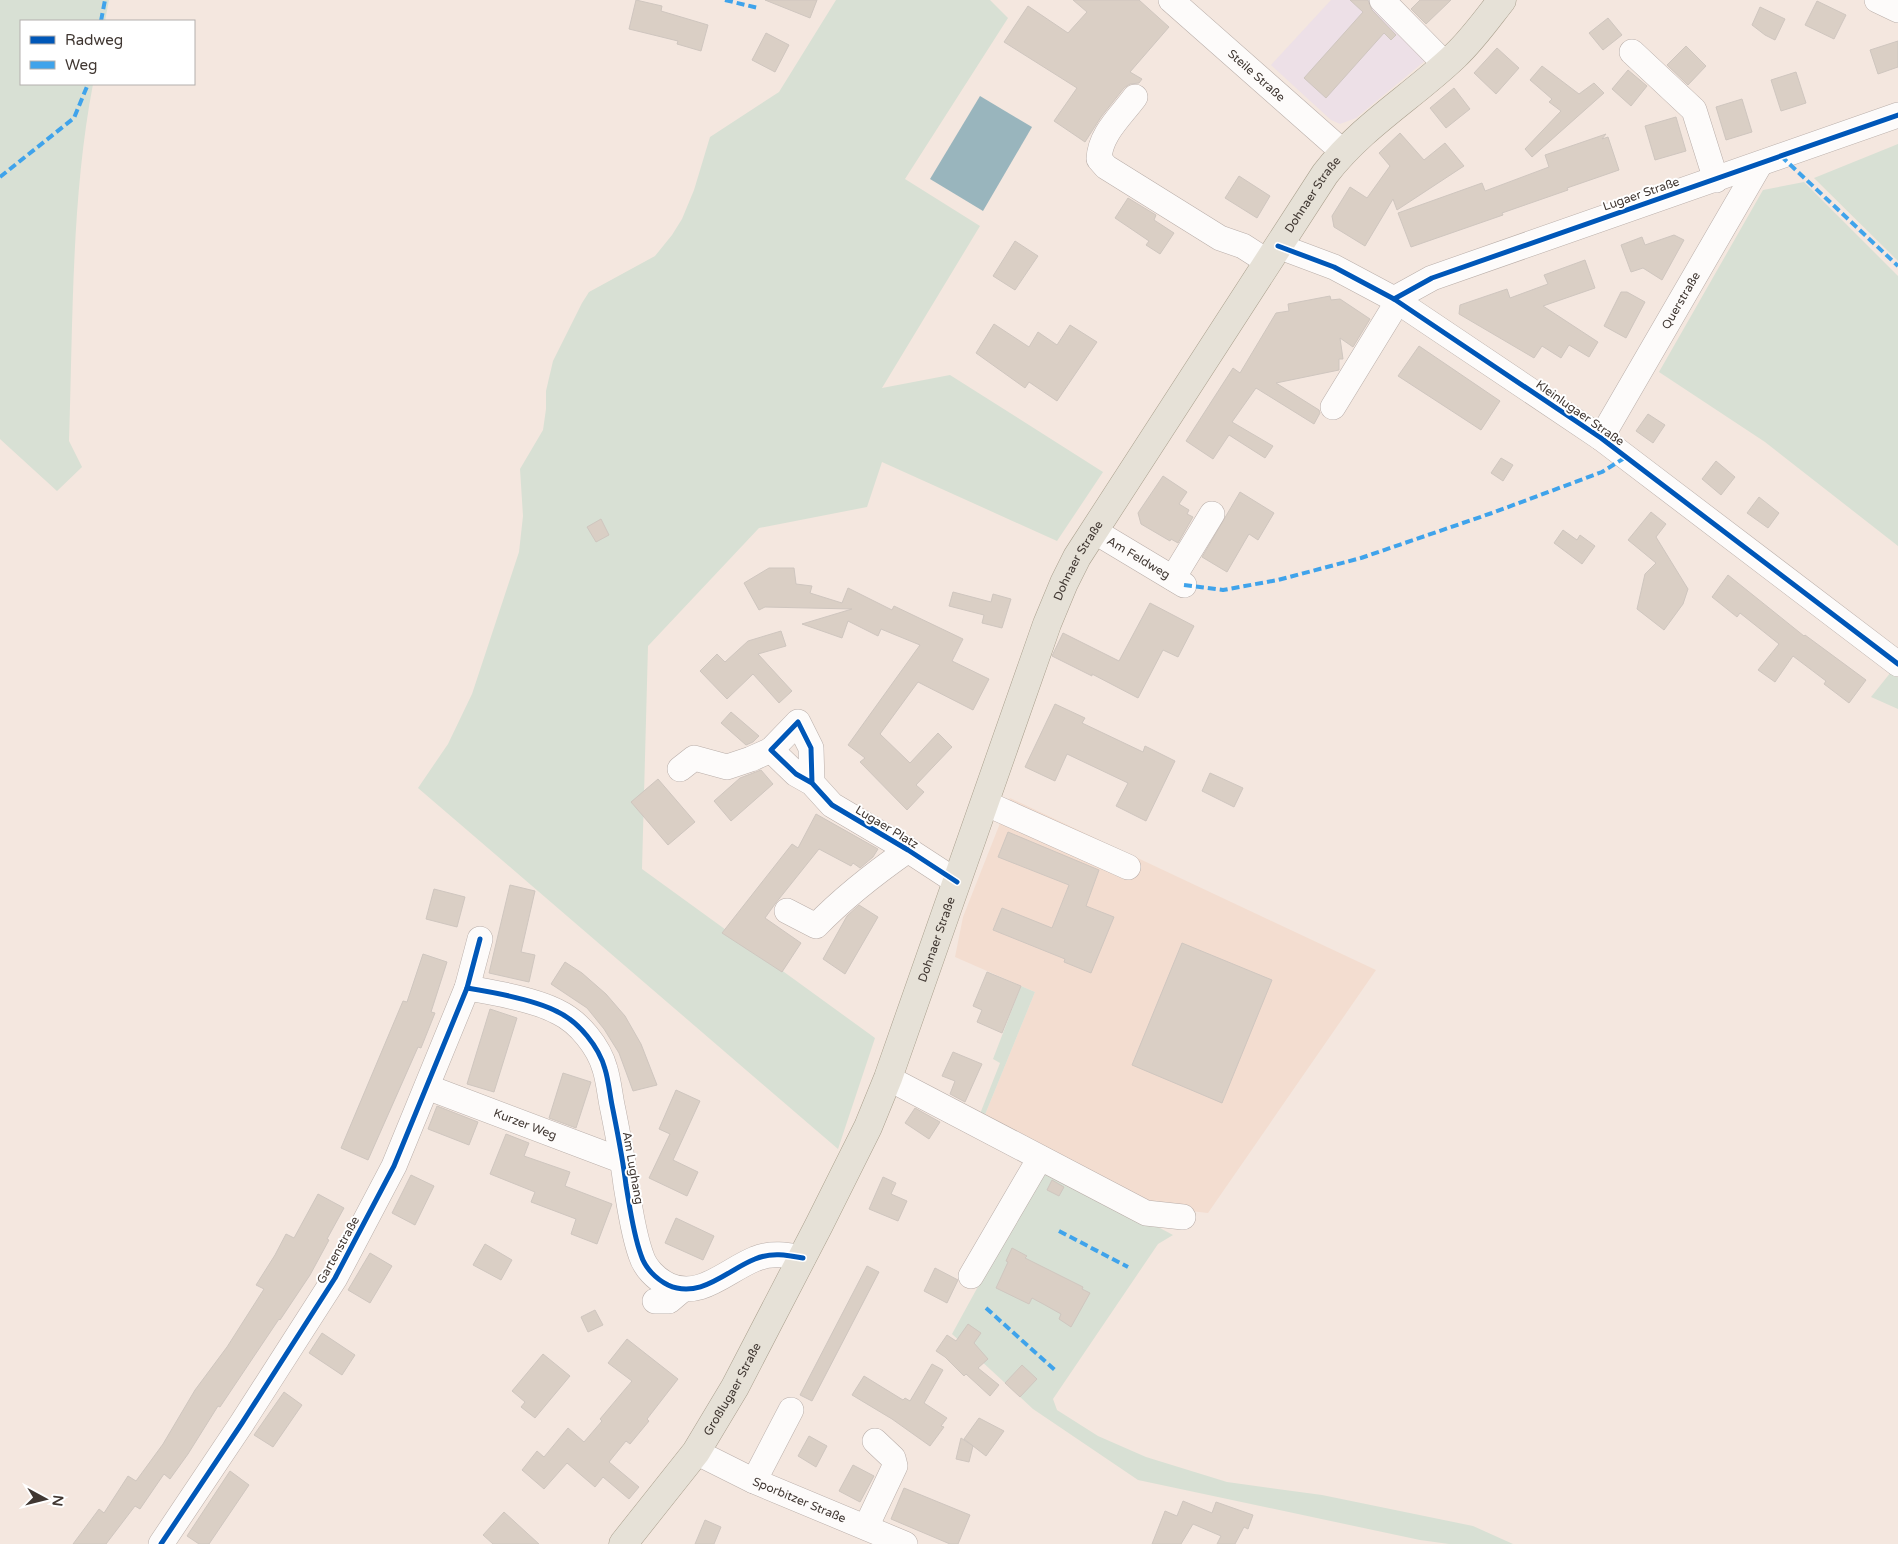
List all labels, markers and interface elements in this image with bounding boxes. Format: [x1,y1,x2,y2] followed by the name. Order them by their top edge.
[20,20,195,85] legend
[65,31,123,49] text: Radweg
[1225,47,1288,105] street label: Steile Straße
[65,56,97,74] text: Weg
[1282,153,1344,235] street label: Dohnaer Straße
[1601,174,1681,214] street label: Lugaer Straße
[1659,269,1703,332] street label: Querstraße
[1533,377,1627,449] street label: Kleinlugaer Straße
[1051,518,1106,603] street label: Dohnaer Straße
[1105,533,1173,582] street label: Am Feldweg
[853,803,921,851] street label: Lugaer Platz
[915,895,958,984] street label: Dohnaer Straße
[492,1106,559,1142] street label: Kurzer Weg
[620,1130,646,1206] street label: Am Lughang
[314,1214,362,1286] street label: Gartenstraße
[700,1340,764,1438] street label: Großlugaer Straße
[20,1474,70,1524] north arrow
[751,1474,848,1526] street label: Sporbitzer Straße
[48,1494,67,1507] text: N

